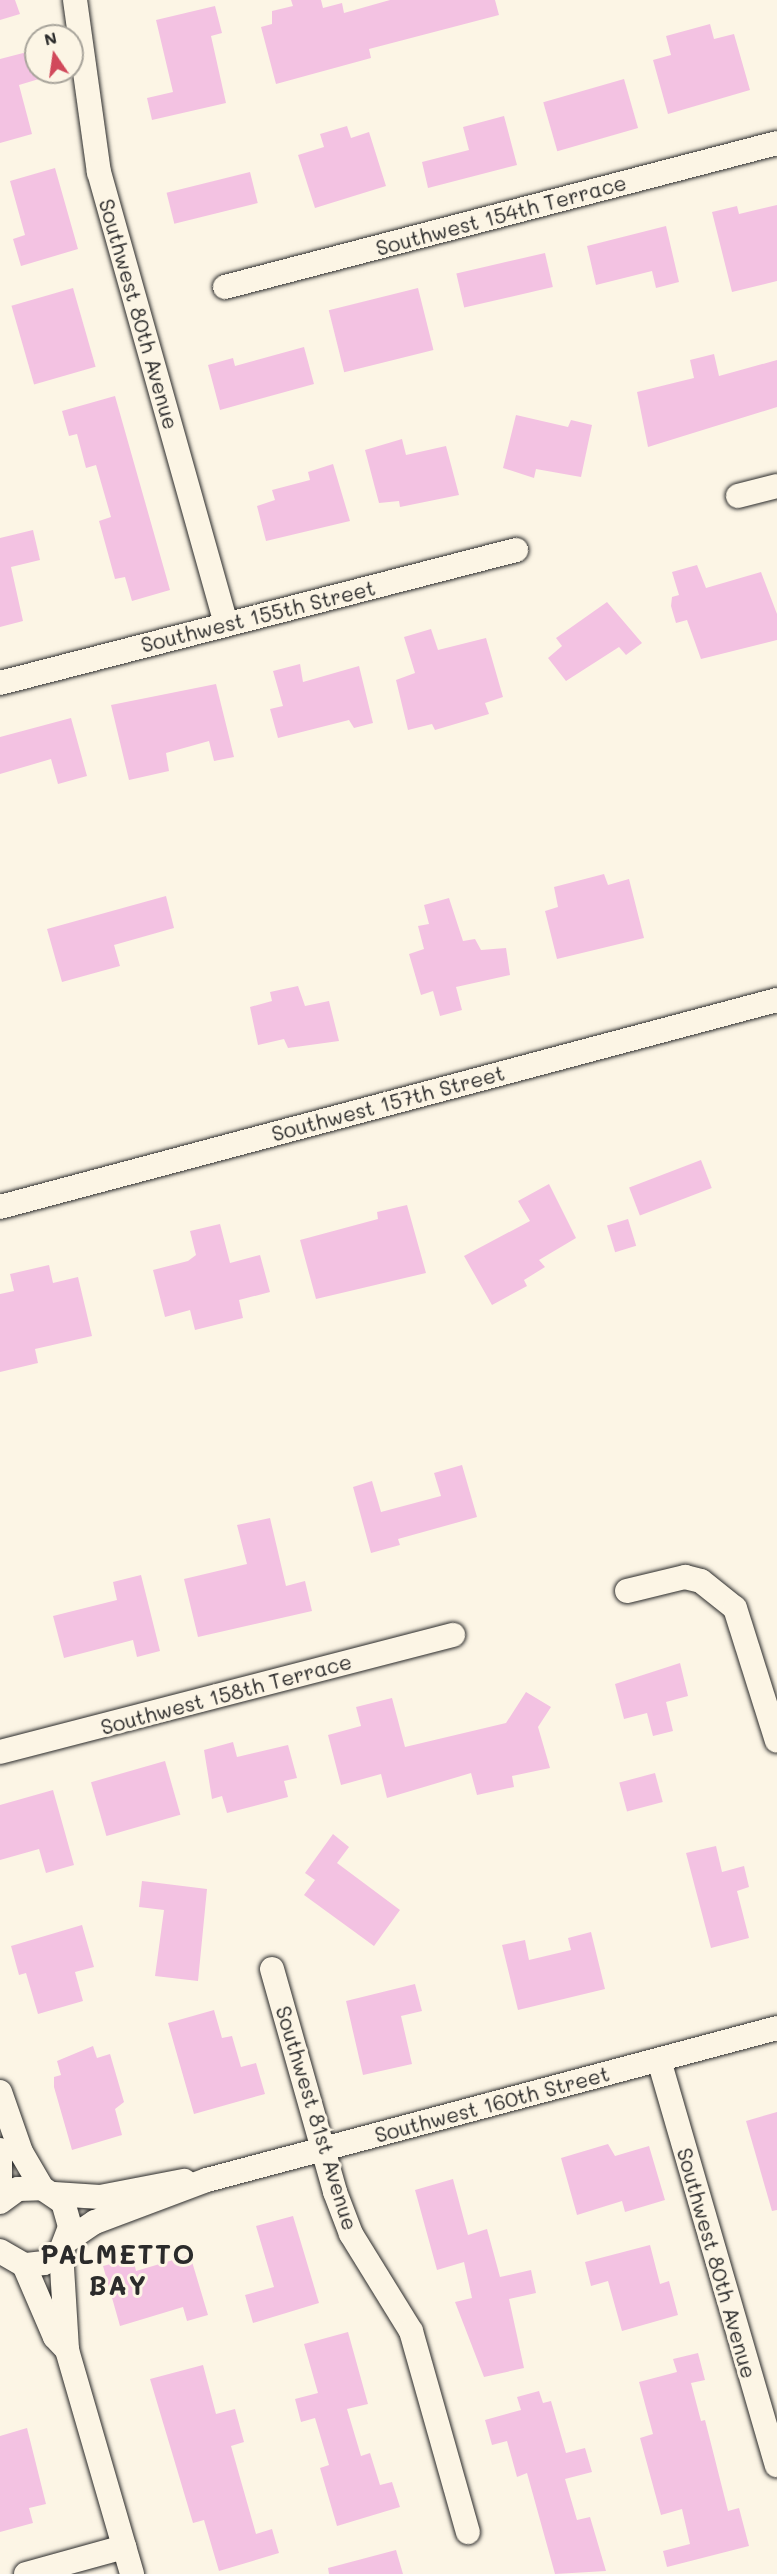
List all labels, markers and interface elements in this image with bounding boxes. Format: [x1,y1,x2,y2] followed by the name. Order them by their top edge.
[24,24,84,84] north arrow
[42,26,59,50] text: N
[373,169,629,261] street label: Southwest 154th Terrace
[94,196,184,432] street label: Southwest 80th Avenue
[138,575,378,657] street label: Southwest 155th Street
[269,1060,507,1146] street label: Southwest 157th Street
[98,1648,354,1740] street label: Southwest 158th Terrace
[271,2003,363,2233] street label: Southwest 81st Avenue
[372,2061,612,2147] street label: Southwest 160th Street
[672,2145,762,2381] street label: Southwest 80th Avenue
[40,2237,196,2300] district label: PALMETTO BAY

